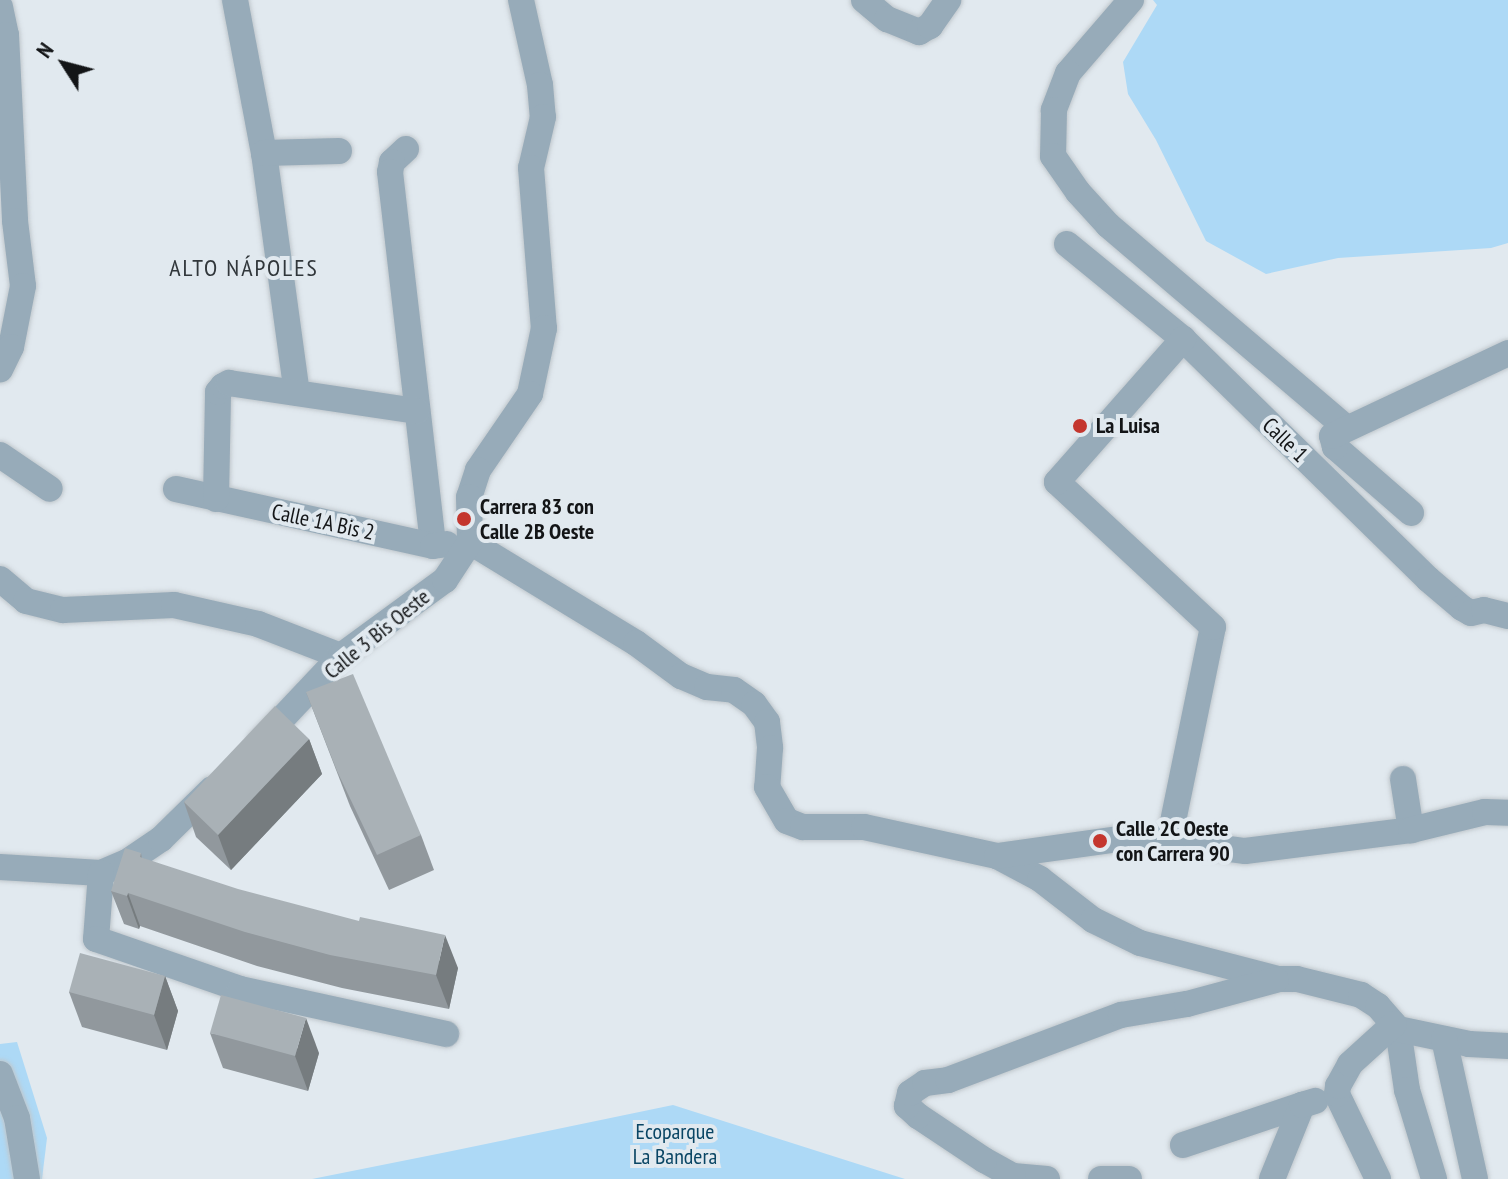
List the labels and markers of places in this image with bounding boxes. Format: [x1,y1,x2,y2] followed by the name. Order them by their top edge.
[1096,413,1160,439] place label: La Luisa
[1071,417,1089,435] marker: La Luisa
[480,493,594,544] place label: Carrera 83 con Calle 2B Oeste
[455,510,473,528] marker: Carrera 83 con Calle 2B Oeste
[1116,815,1230,866] place label: Calle 2C Oeste con Carrera 90
[1091,832,1109,850] marker: Calle 2C Oeste con Carrera 90

